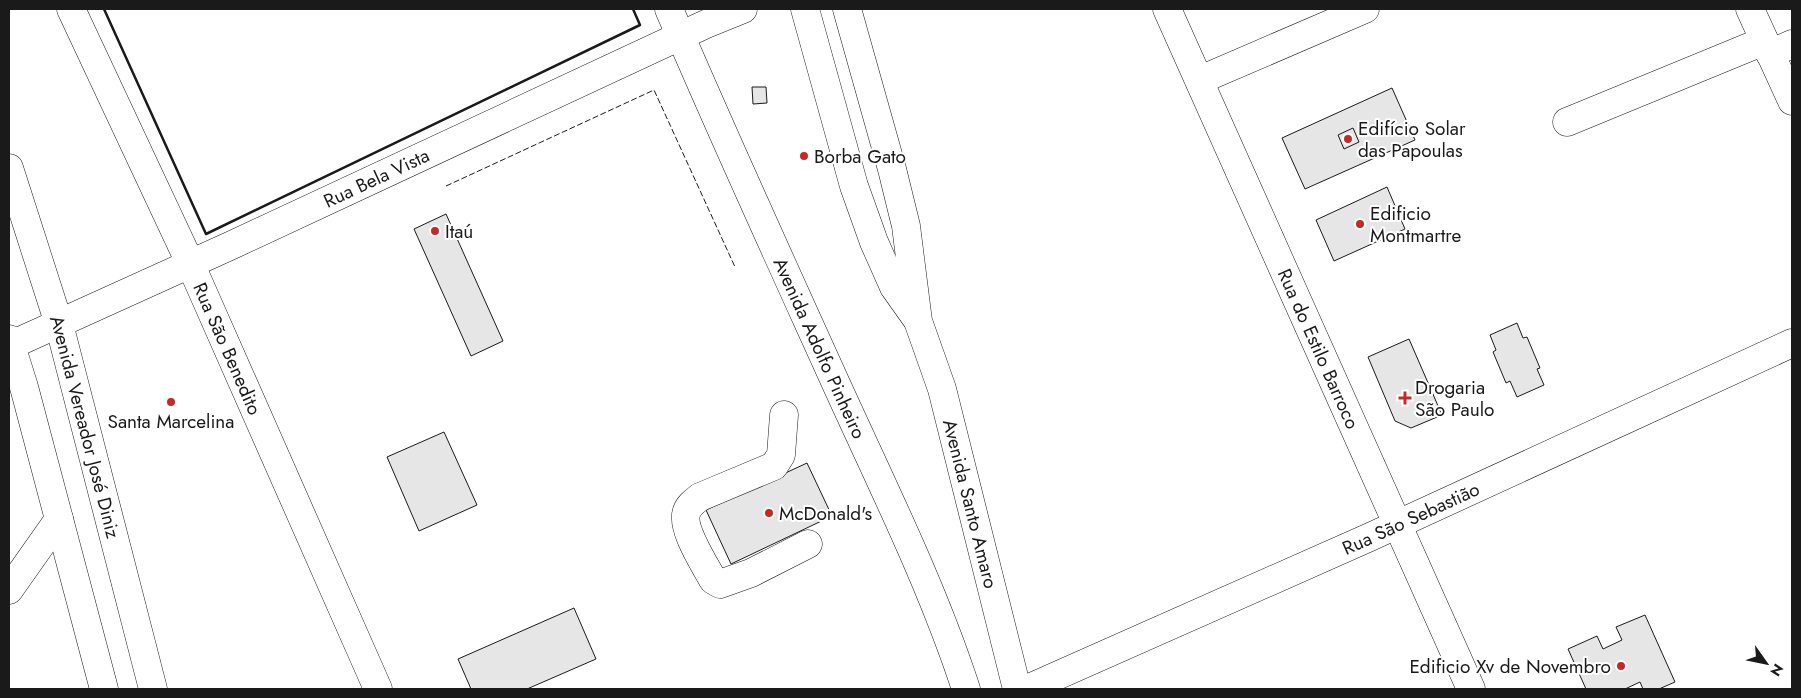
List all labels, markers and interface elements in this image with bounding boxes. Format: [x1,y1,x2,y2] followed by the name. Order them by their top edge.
[1358,115,1466,164] place label: Edifício Solar das Papoulas
[1342,133,1354,145] marker: Edifício Solar das Papoulas
[319,142,434,214] street label: Rua Bela Vista
[814,143,906,170] place label: Borba Gato
[798,150,810,162] marker: Borba Gato
[1370,200,1462,249] place label: Edificio Montmartre
[445,218,473,245] place label: Itaú
[1354,218,1366,230] marker: Edificio Montmartre
[429,225,441,237] marker: Itaú
[767,253,872,443] street label: Avenida Adolfo Pinheiro
[1271,264,1366,433] street label: Rua do Estilo Barroco
[186,278,268,419] street label: Rua São Benedito
[43,312,127,542] street label: Avenida Vereador José Diniz
[1415,374,1494,423] place label: Drogaria São Paulo
[1399,392,1411,404] marker: Drogaria São Paulo
[165,396,177,408] marker: Santa Marcelina
[108,408,234,435] place label: Santa Marcelina
[936,416,1004,591] street label: Avenida Santo Amaro
[1338,476,1484,562] street label: Rua São Sebastião
[779,500,873,527] place label: McDonald's
[763,507,775,519] marker: McDonald's
[1741,638,1791,688] north arrow
[1409,653,1611,680] place label: Edificio Xv de Novembro
[1615,660,1627,672] marker: Edificio Xv de Novembro
[1765,660,1788,680] text: N

